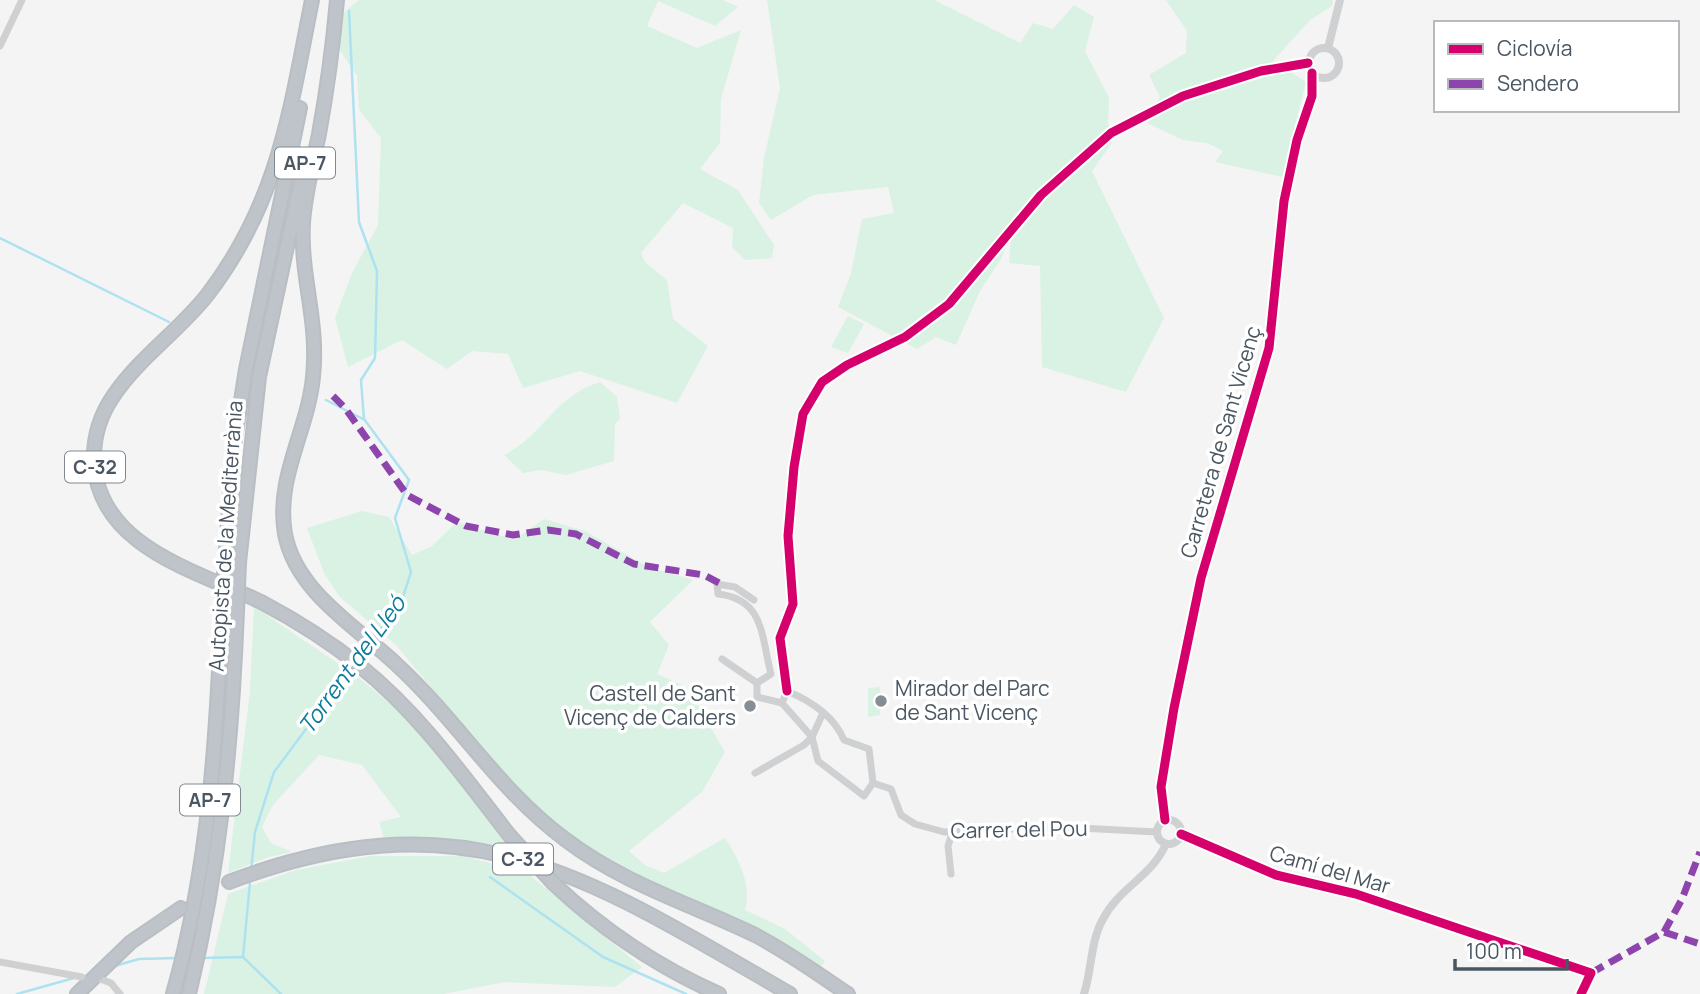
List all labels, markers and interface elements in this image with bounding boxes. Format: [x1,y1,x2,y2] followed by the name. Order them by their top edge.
[1434,21,1679,112] legend
[1497,34,1572,62] text: Ciclovía
[1497,69,1579,97] text: Sendero
[275,148,335,178] road number: AP-7
[1173,322,1267,561] street label: Carretera de Sant Vicenç
[202,400,248,672] street label: Autopista de la Mediterrània
[65,452,125,482] road number: C-32
[290,588,413,740] water label: Torrent del Lleó
[895,674,1050,726] place label: Mirador del Parc de Sant Vicenç
[564,679,736,731] place label: Castell de Sant Vicenç de Calders
[873,693,889,709] marker: Mirador del Parc de Sant Vicenç
[742,698,758,714] marker: Castell de Sant Vicenç de Calders
[180,785,240,816] road number: AP-7
[950,814,1088,844] street label: Carrer del Pou
[1267,838,1394,900] street label: Camí del Mar
[493,844,553,874] road number: C-32
[1455,928,1567,972] scale bar
[1466,937,1522,965] text: 100 m

